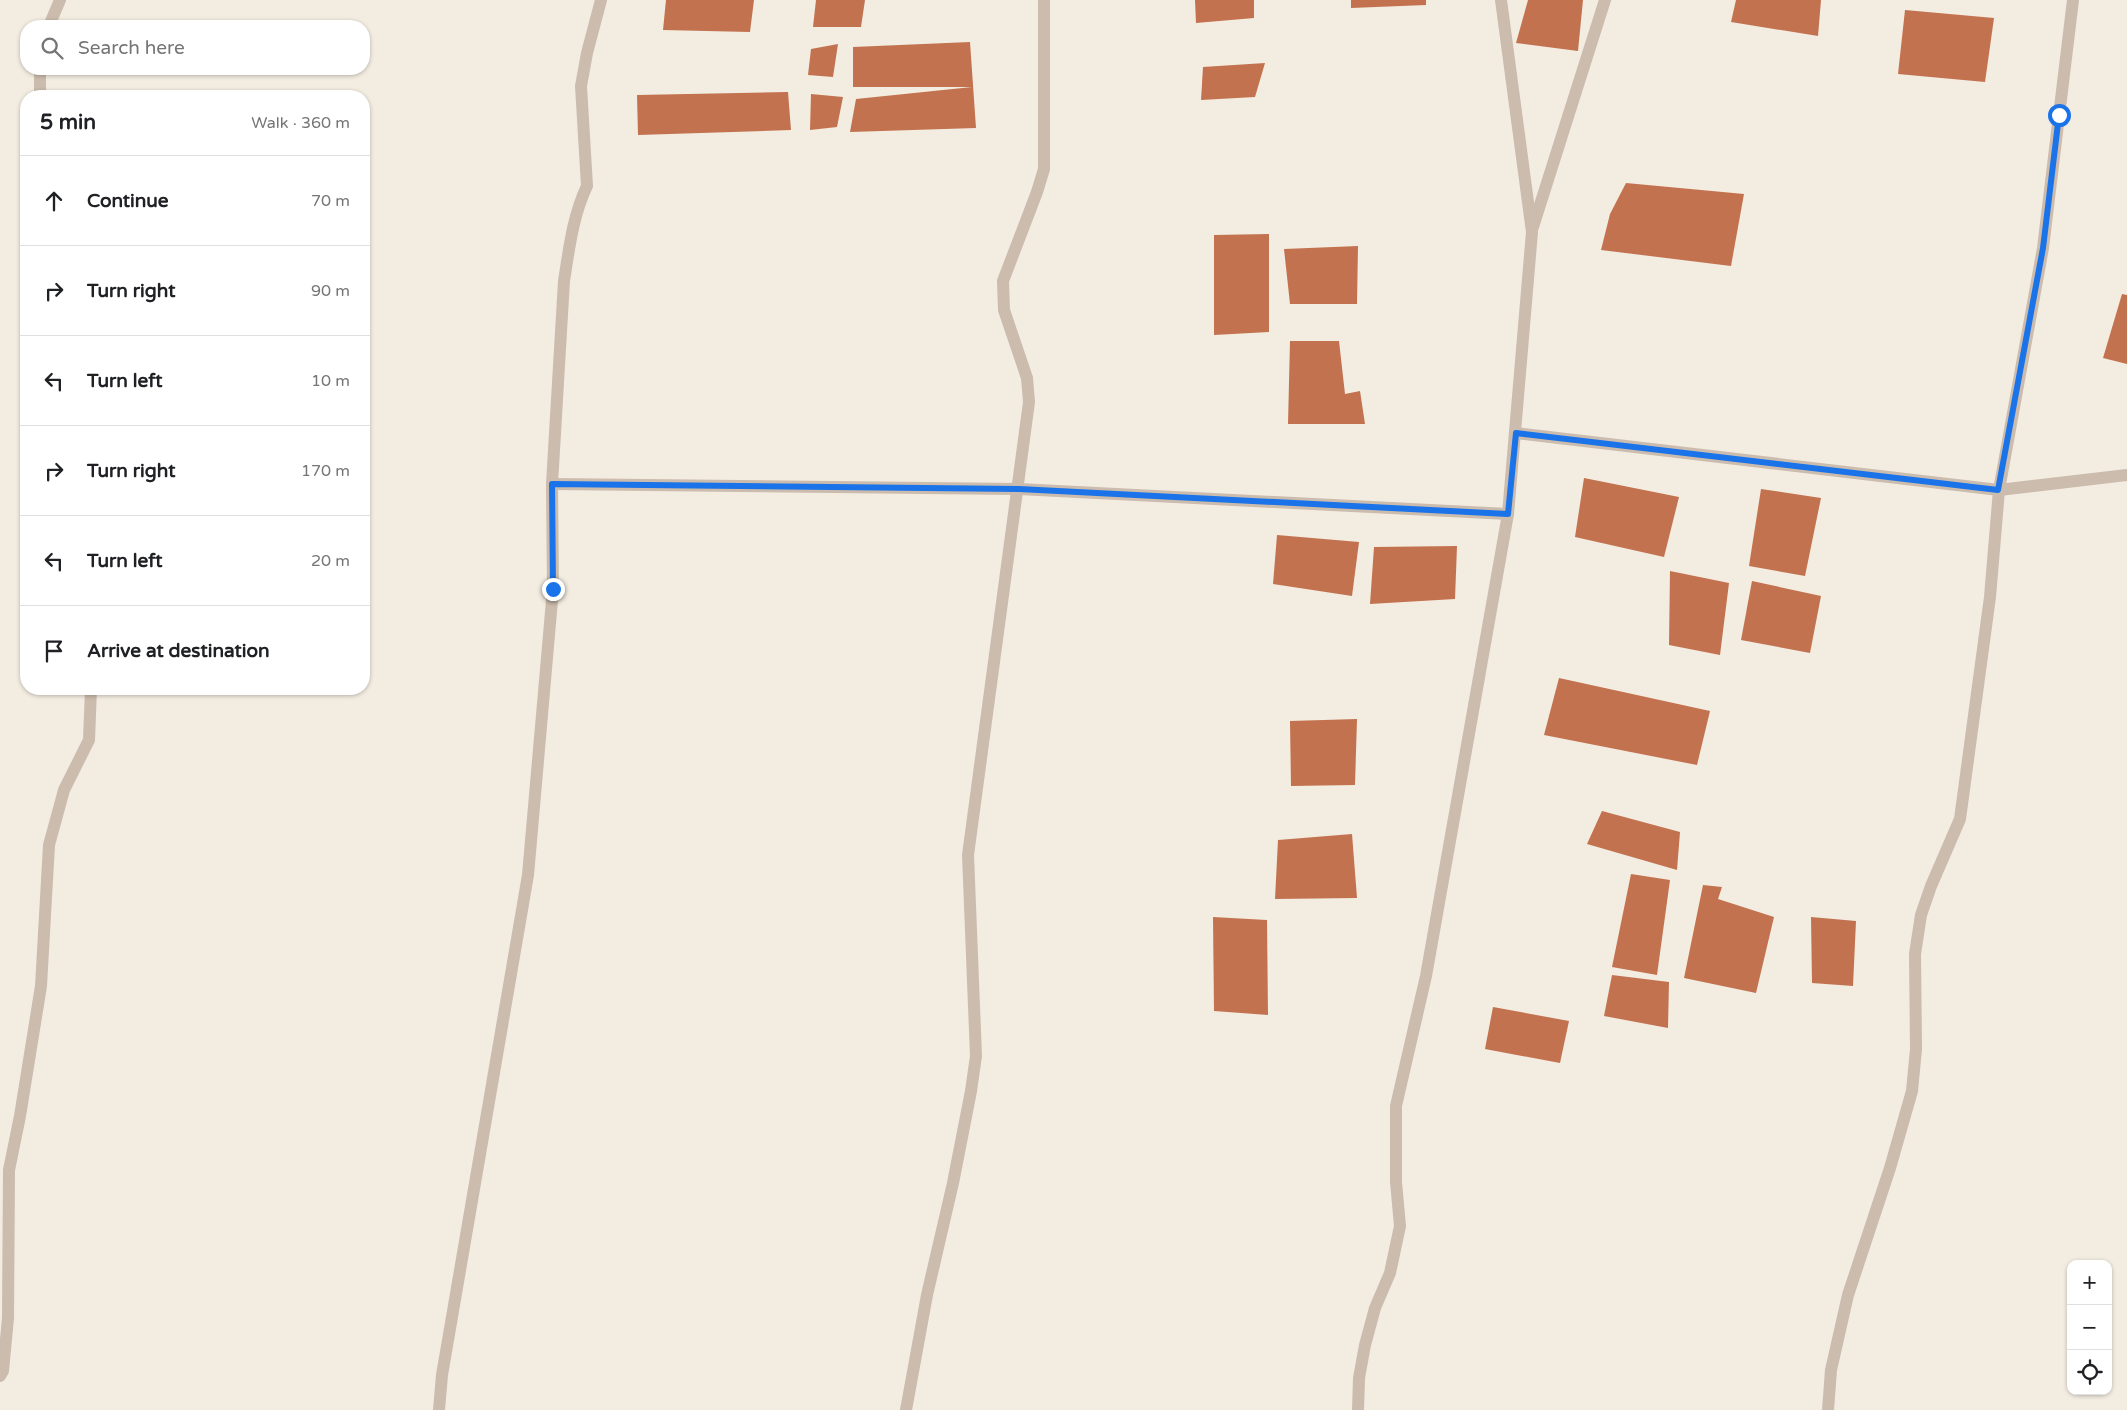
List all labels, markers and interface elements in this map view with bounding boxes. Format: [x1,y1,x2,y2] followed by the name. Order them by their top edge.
[20,20,370,75] search box
[38,34,66,62] icon: search
[78,37,185,59] text: Search here
[2048,104,2071,127] route start
[40,110,96,135] text: 5 min
[251,113,350,133] text: Walk · 360 m
[40,187,68,215] icon: ahead
[87,190,169,212] text: Continue
[311,191,350,211] text: 70 m
[40,277,68,305] icon: right
[87,280,175,302] text: Turn right
[311,281,350,301] text: 90 m
[40,367,68,395] icon: left
[87,370,163,392] text: Turn left
[311,371,350,391] text: 10 m
[40,457,68,485] icon: right
[87,460,175,482] text: Turn right
[301,461,350,481] text: 170 m
[40,547,68,575] icon: left
[87,550,163,572] text: Turn left
[311,551,350,571] text: 20 m
[542,578,565,601] route end
[40,637,68,665] icon: arrive
[87,640,270,662] text: Arrive at destination
[2067,1260,2112,1395] map controls
[2067,1260,2112,1305] button: +
[2067,1305,2112,1350] button: −
[2067,1350,2112,1395] button: locate

